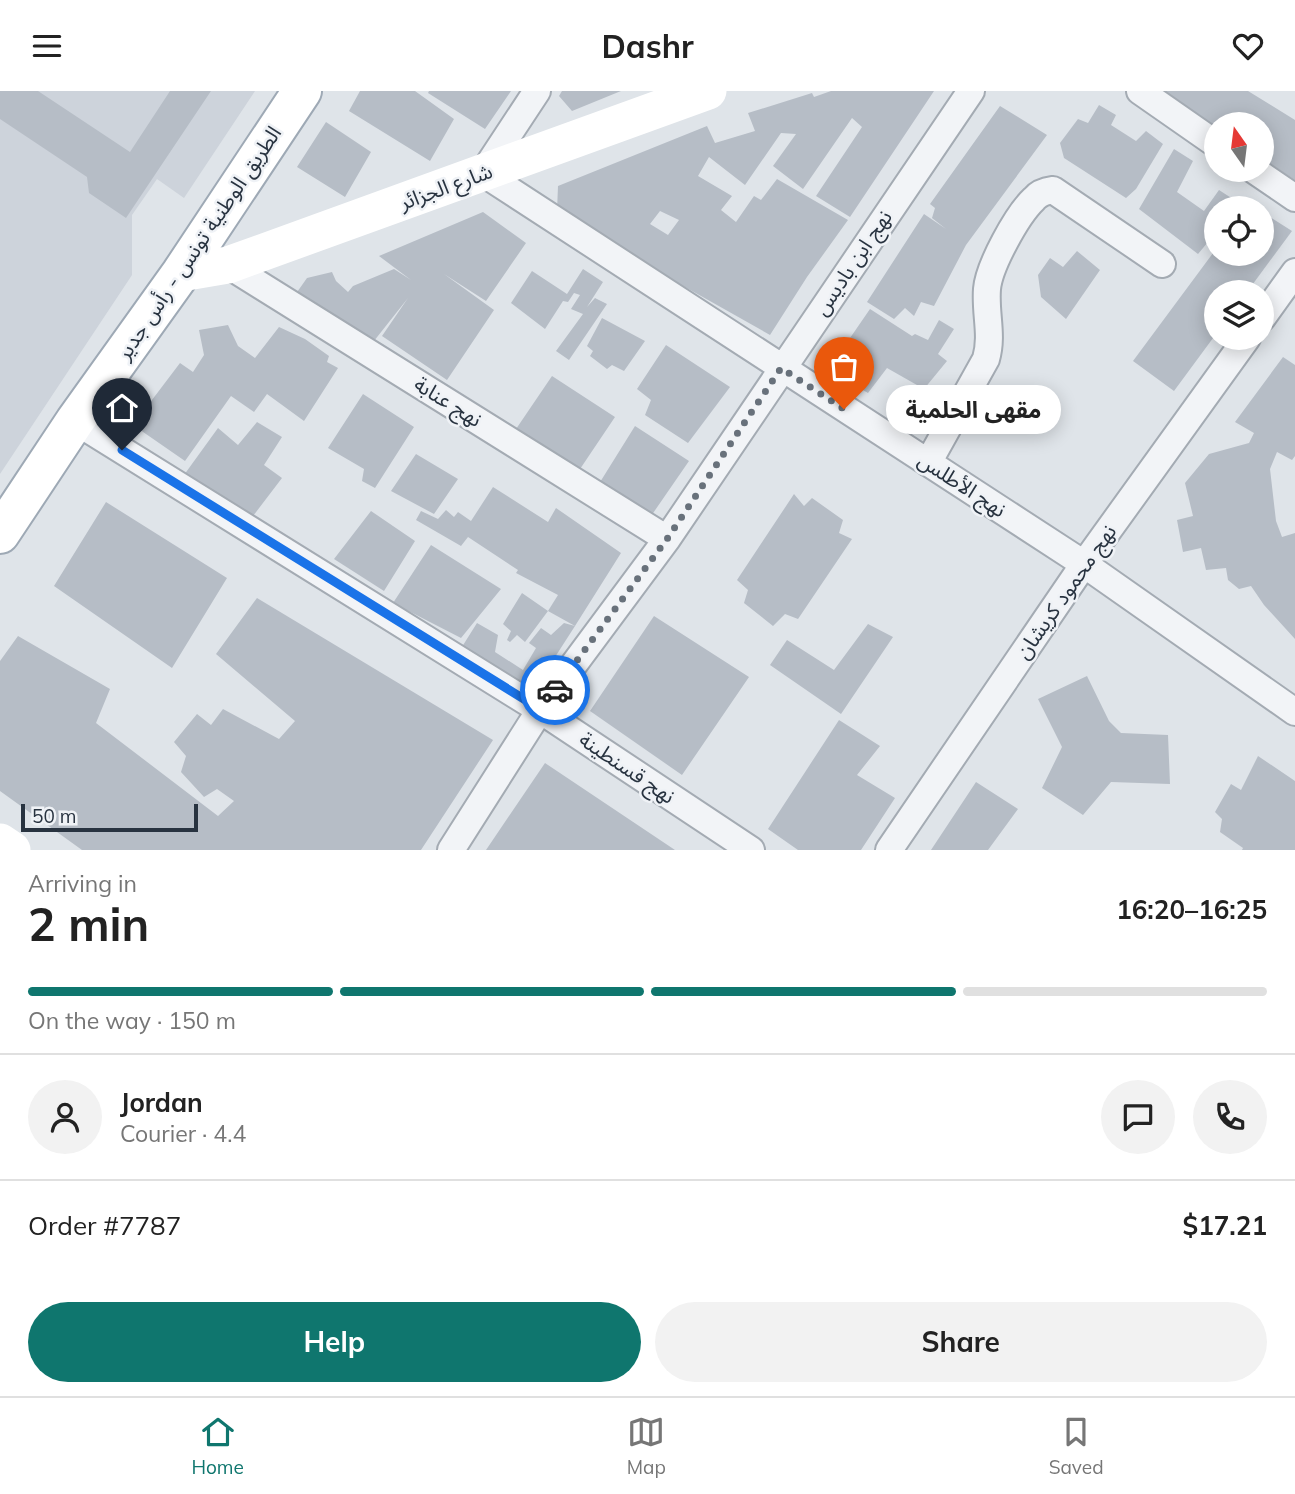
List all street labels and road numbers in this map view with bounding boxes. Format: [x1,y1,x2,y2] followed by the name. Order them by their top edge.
[109,120,287,366] street label: الطريق الوطنية تونس - رأس جدير
[395,157,497,218] street label: شارع الجزائر
[807,205,899,322] street label: نهج ابن باديس
[408,370,487,435] street label: نهج عنابة
[912,446,1011,525] street label: نهج الأطلس
[1009,519,1124,665] street label: نهج محمود كريشان
[573,726,680,811] street label: نهج قسنطينة

